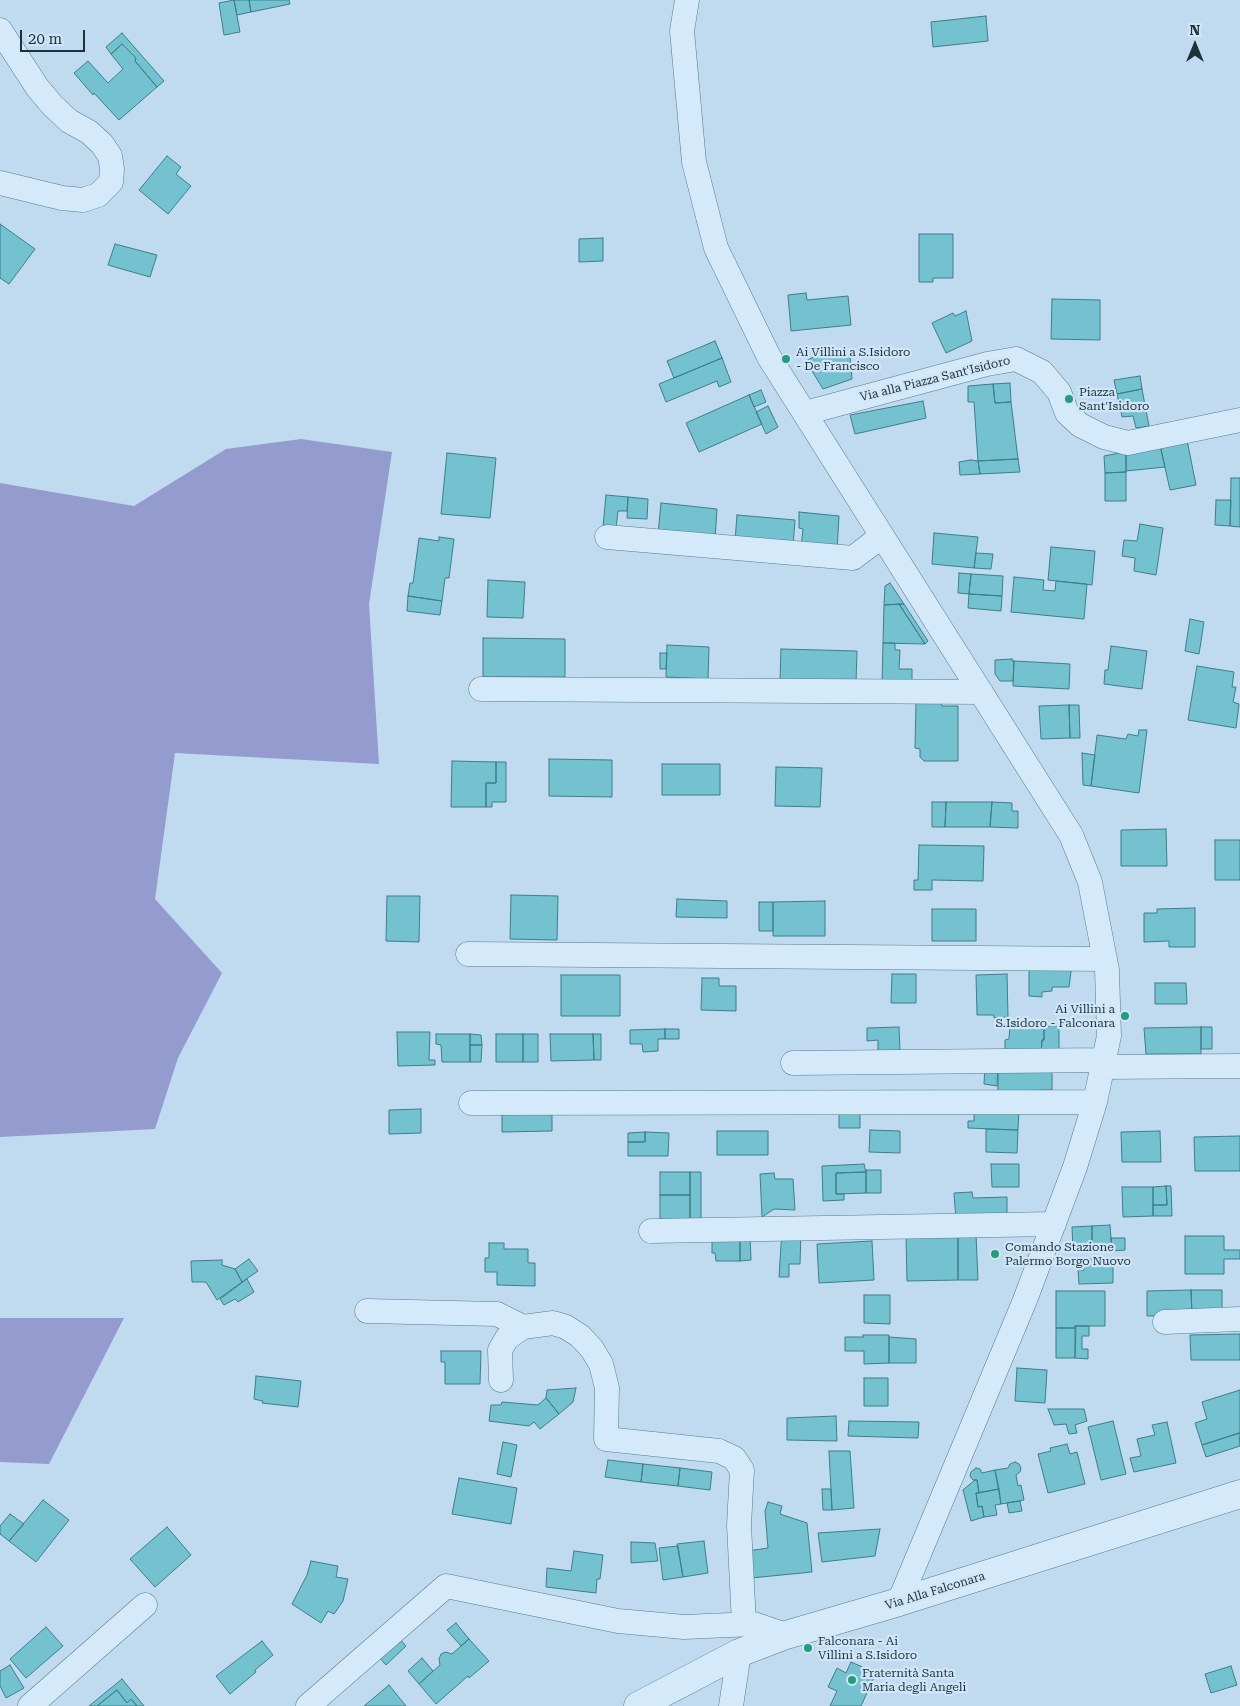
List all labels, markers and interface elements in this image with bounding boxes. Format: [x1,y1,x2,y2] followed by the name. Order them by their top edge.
[22,20,88,52] scale bar
[1170,20,1220,70] north arrow
[1190,22,1200,38] text: N
[28,30,62,48] text: 20 m
[796,345,910,373] place label: Ai Villini a S.Isidoro - De Francisco
[780,353,792,365] marker: Ai Villini a S.Isidoro - De Francisco
[858,353,1012,405] street label: Via alla Piazza Sant'Isidoro
[1079,385,1149,413] place label: Piazza Sant'Isidoro
[1063,393,1075,405] marker: Piazza Sant'Isidoro
[996,1002,1115,1030] place label: Ai Villini a S.Isidoro - Falconara
[1119,1010,1131,1022] marker: Ai Villini a S.Isidoro - Falconara
[1005,1240,1131,1268] place label: Comando Stazione Palermo Borgo Nuovo
[989,1248,1001,1260] marker: Comando Stazione Palermo Borgo Nuovo
[883,1569,987,1613] street label: Via Alla Falconara
[818,1634,917,1662] place label: Falconara - Ai Villini a S.Isidoro
[802,1642,814,1654] marker: Falconara - Ai Villini a S.Isidoro
[862,1666,966,1694] place label: Fraternità Santa Maria degli Angeli
[846,1674,858,1686] marker: Fraternità Santa Maria degli Angeli

